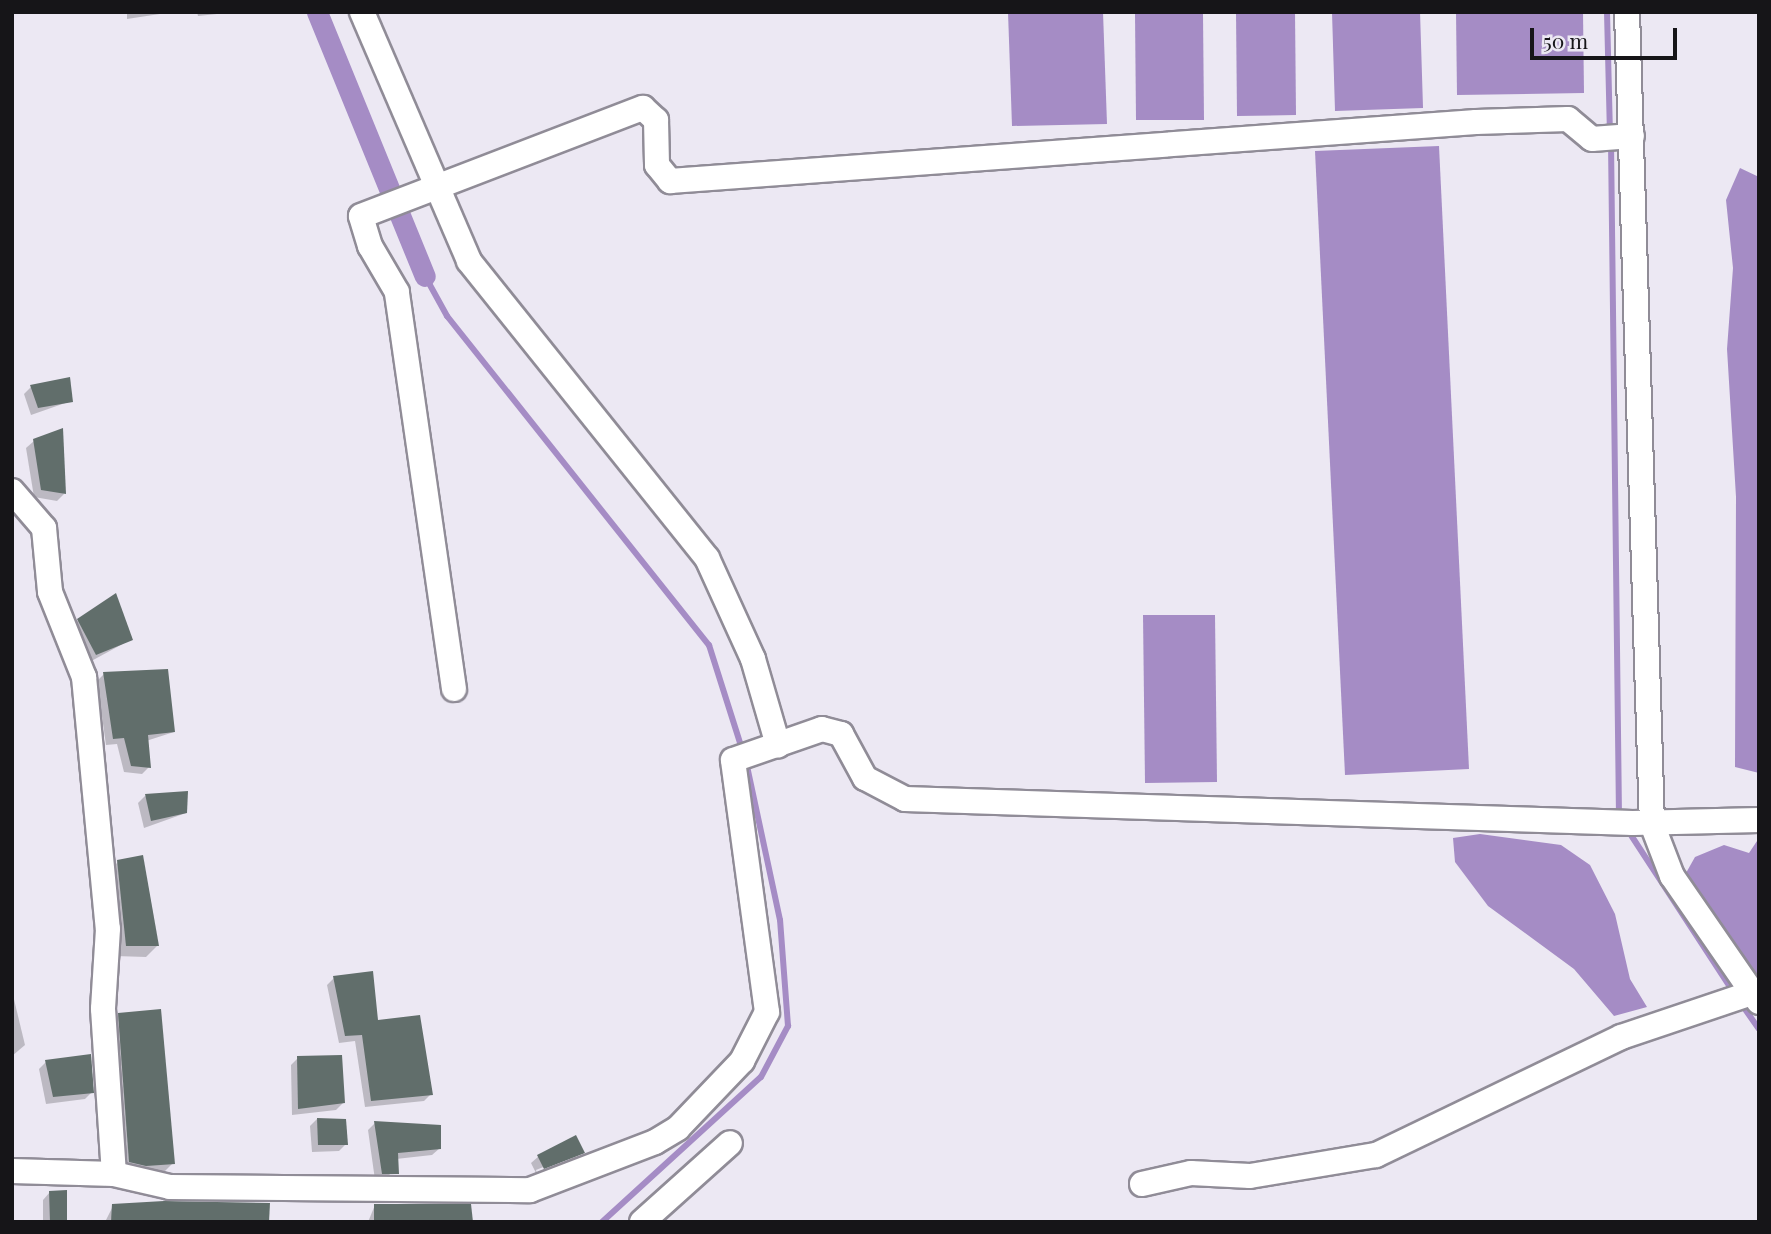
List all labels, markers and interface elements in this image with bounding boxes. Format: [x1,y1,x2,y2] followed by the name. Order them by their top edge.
[1533,14,1680,58] scale bar
[1543,26,1588,54] text: 50 m

